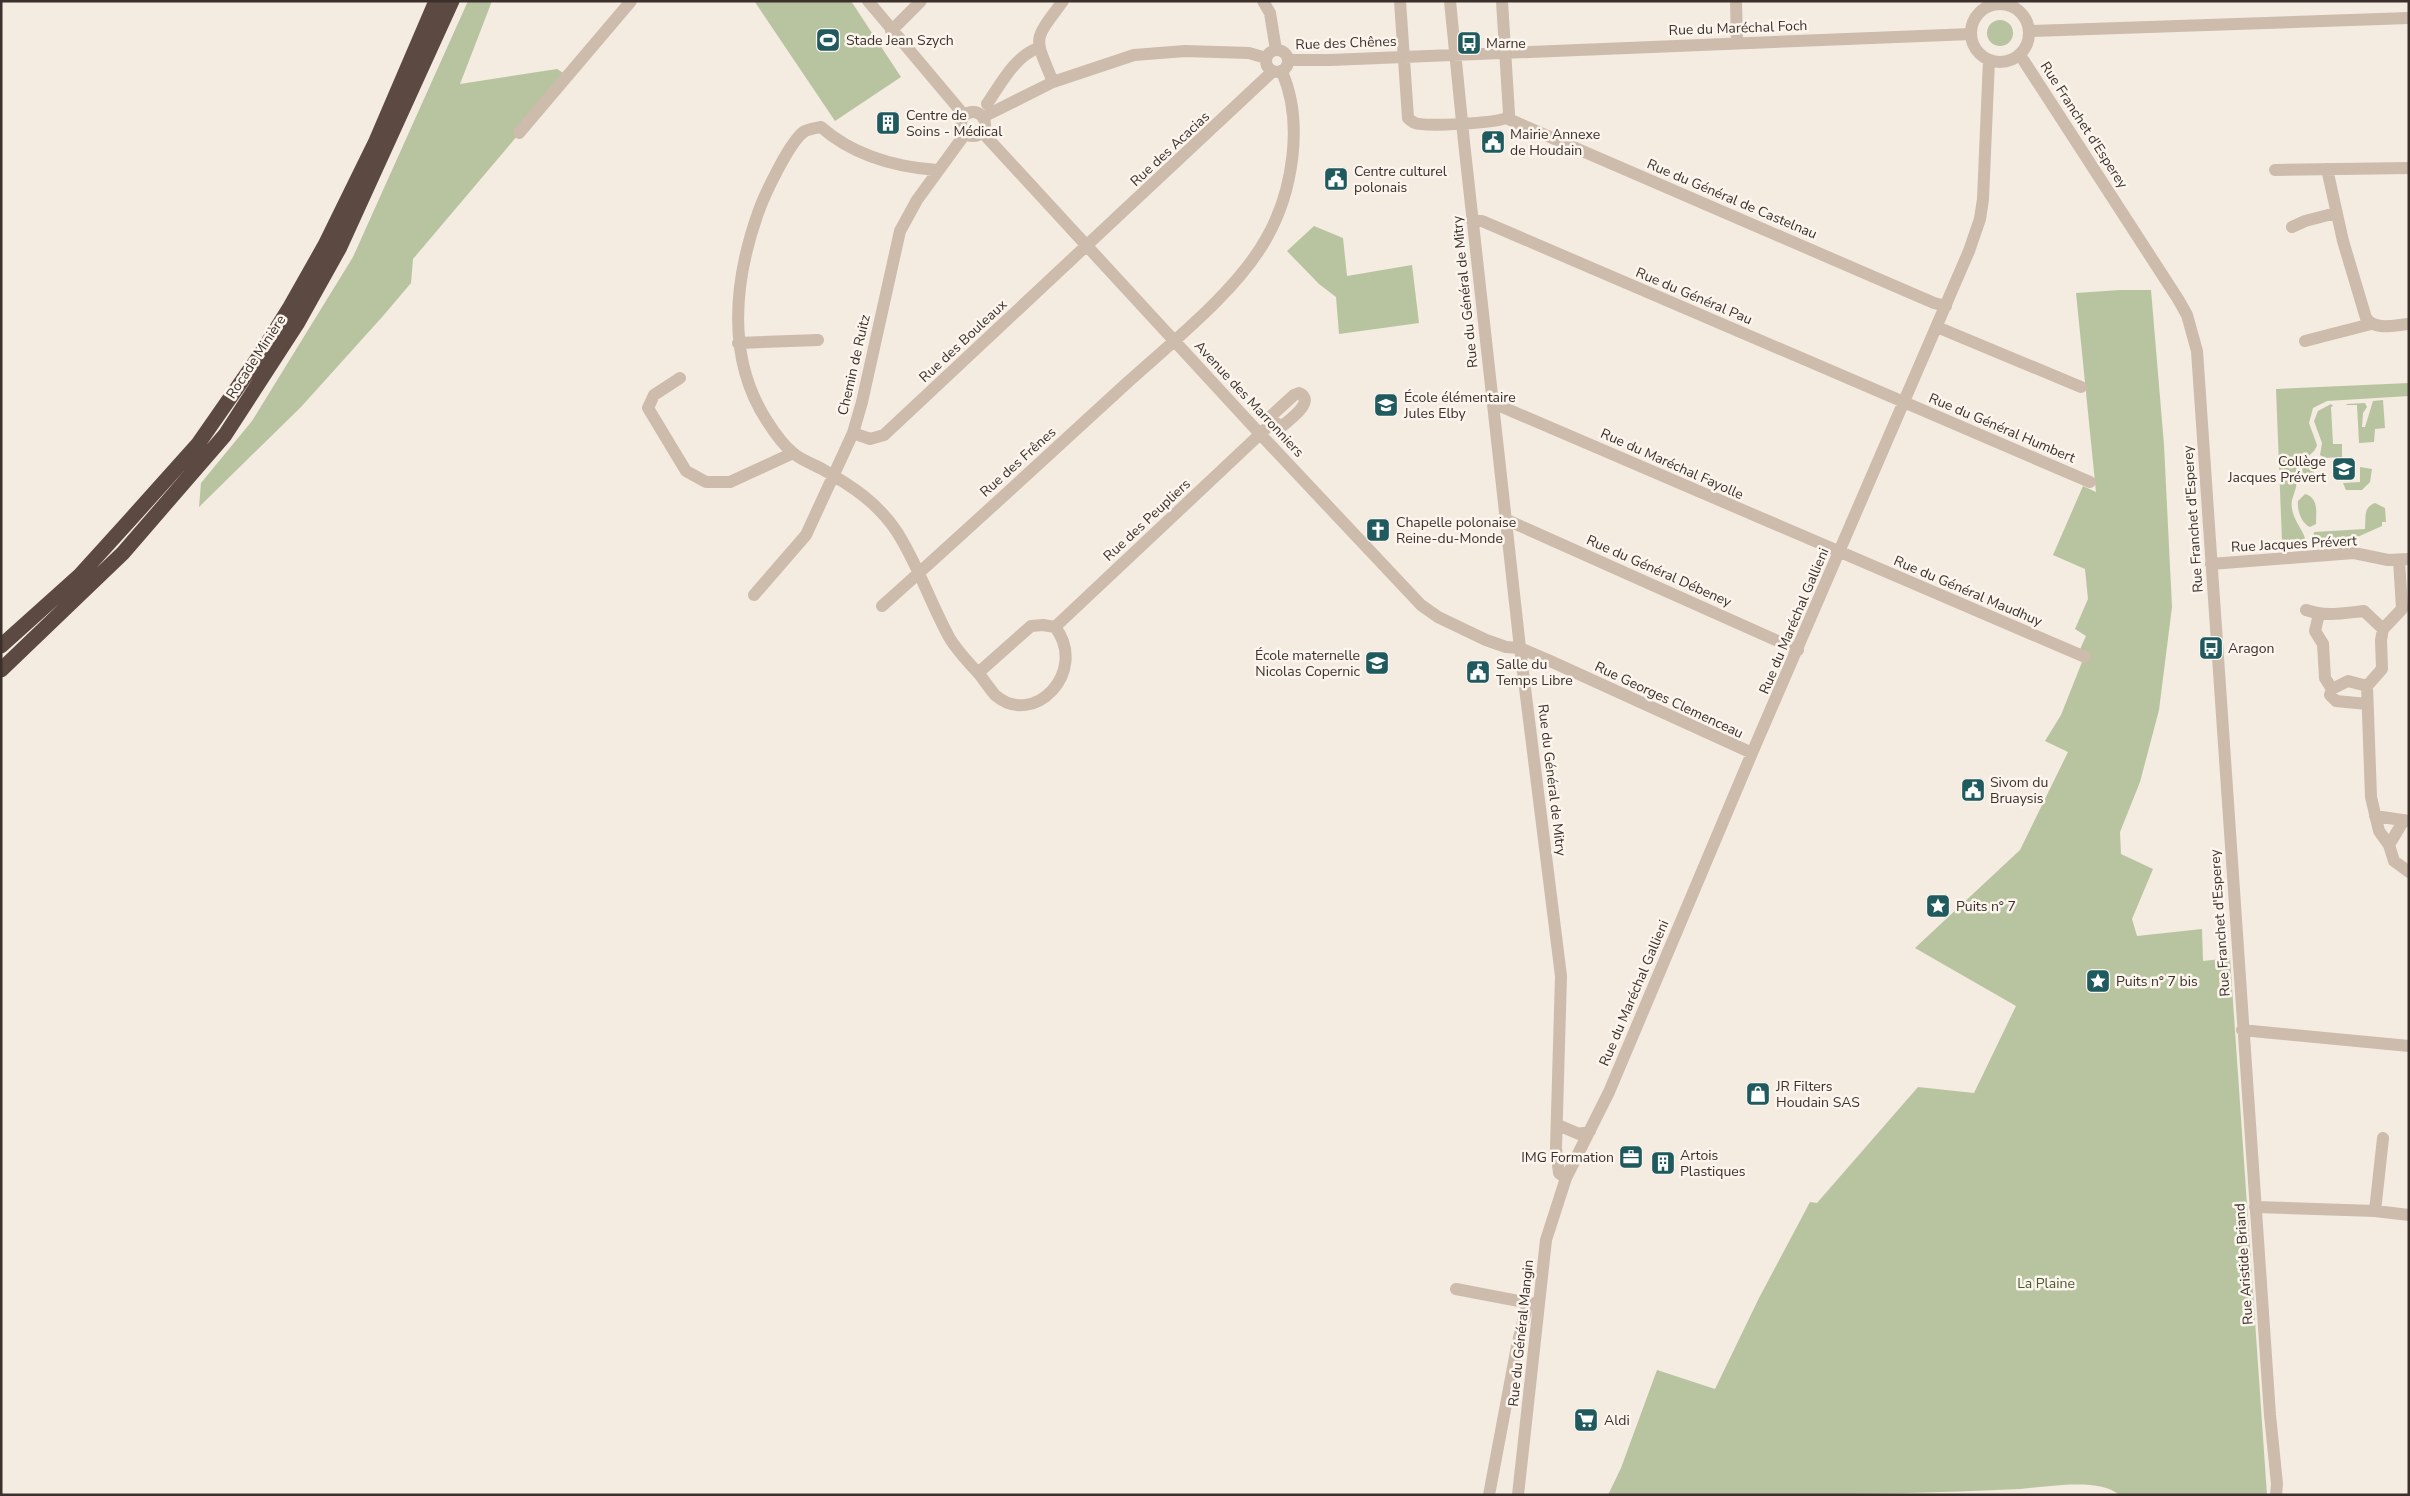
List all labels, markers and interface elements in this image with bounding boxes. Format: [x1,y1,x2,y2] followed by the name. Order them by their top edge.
[1668,16,1808,40] street label: Rue du Maréchal Foch
[815,27,841,53] sports icon: Stade Jean Szych
[1456,30,1482,56] bus stop icon: Marne
[846,31,954,50] place label: Stade Jean Szych
[1295,32,1397,54] street label: Rue des Chênes
[1486,34,1526,53] place label: Marne
[2036,58,2133,193] street label: Rue Franchet d'Esperey
[906,106,1003,141] place label: Centre de Soins - Médical
[1126,107,1214,191] street label: Rue des Acacias
[875,110,901,136] building icon: Centre de Soins - Médical
[1510,125,1600,160] place label: Mairie Annexe de Houdain
[1480,129,1506,155] public building icon: Mairie Annexe de Houdain
[1644,154,1820,244] street label: Rue du Général de Castelnau
[1354,162,1448,197] place label: Centre culturel polonais
[1323,166,1349,192] public building icon: Centre culturel polonais
[1447,214,1482,369] street label: Rue du Général de Mitry
[1633,263,1755,329] street label: Rue du Général Pau
[915,295,1011,387] street label: Rue des Bouleaux
[222,311,290,403] street label: Rocade Minière
[833,312,875,417] street label: Chemin de Ruitz
[1190,337,1308,461] street label: Avenue des Marronniers
[1403,388,1516,423] place label: École élémentaire Jules Elby
[1926,389,2078,468] street label: Rue du Général Humbert
[1373,392,1399,418] school or university icon: École élémentaire Jules Elby
[976,423,1060,501] street label: Rue des Frênes
[1598,424,1746,504] street label: Rue du Maréchal Fayolle
[2178,444,2208,593] street label: Rue Franchet d'Esperey
[2227,452,2326,487] place label: Collège Jacques Prévert
[2331,456,2357,482] school or university icon: Collège Jacques Prévert
[1099,474,1195,565] street label: Rue des Peupliers
[1396,513,1516,548] place label: Chapelle polonaise Reine-du-Monde
[1365,517,1391,543] church icon: Chapelle polonaise Reine-du-Monde
[1583,530,1735,612] street label: Rue du Général Débeney
[2230,531,2358,557] street label: Rue Jacques Prévert
[1755,545,1833,697] street label: Rue du Maréchal Gallieni
[1891,551,2046,631] street label: Rue du Général Maudhuy
[2198,635,2224,661] bus stop icon: Aragon
[2228,639,2275,658] place label: Aragon
[1255,646,1361,681] place label: École maternelle Nicolas Copernic
[1364,650,1390,676] school or university icon: École maternelle Nicolas Copernic
[1496,655,1573,690] place label: Salle du Temps Libre
[1592,657,1746,743] street label: Rue Georges Clemenceau
[1465,659,1491,685] public building icon: Salle du Temps Libre
[1533,703,1571,858] street label: Rue du Général de Mitry
[1990,773,2048,808] place label: Sivom du Bruaysis
[1960,777,1986,803] public building icon: Sivom du Bruaysis
[2205,848,2235,997] street label: Rue Franchet d'Esperey
[1925,893,1951,919] place icon: Puits n° 7
[1956,897,2016,916] place label: Puits n° 7
[1595,917,1673,1069] street label: Rue du Maréchal Gallieni
[2085,968,2111,994] place icon: Puits n° 7 bis
[2116,972,2198,991] place label: Puits n° 7 bis
[1775,1077,1860,1112] place label: JR Filters Houdain SAS
[1745,1081,1771,1107] shop icon: JR Filters Houdain SAS
[1618,1144,1644,1170] office icon: IMG Formation
[1680,1146,1746,1181] place label: Artois Plastiques
[1521,1148,1614,1167] place label: IMG Formation
[1650,1150,1676,1176] building icon: Artois Plastiques
[2230,1202,2258,1326] street label: Rue Aristide Briand
[1504,1259,1538,1407] street label: Rue du Général Mangin
[2017,1274,2075,1293] park label: La Plaine
[1573,1407,1599,1433] supermarket icon: Aldi
[1604,1411,1630,1430] place label: Aldi

